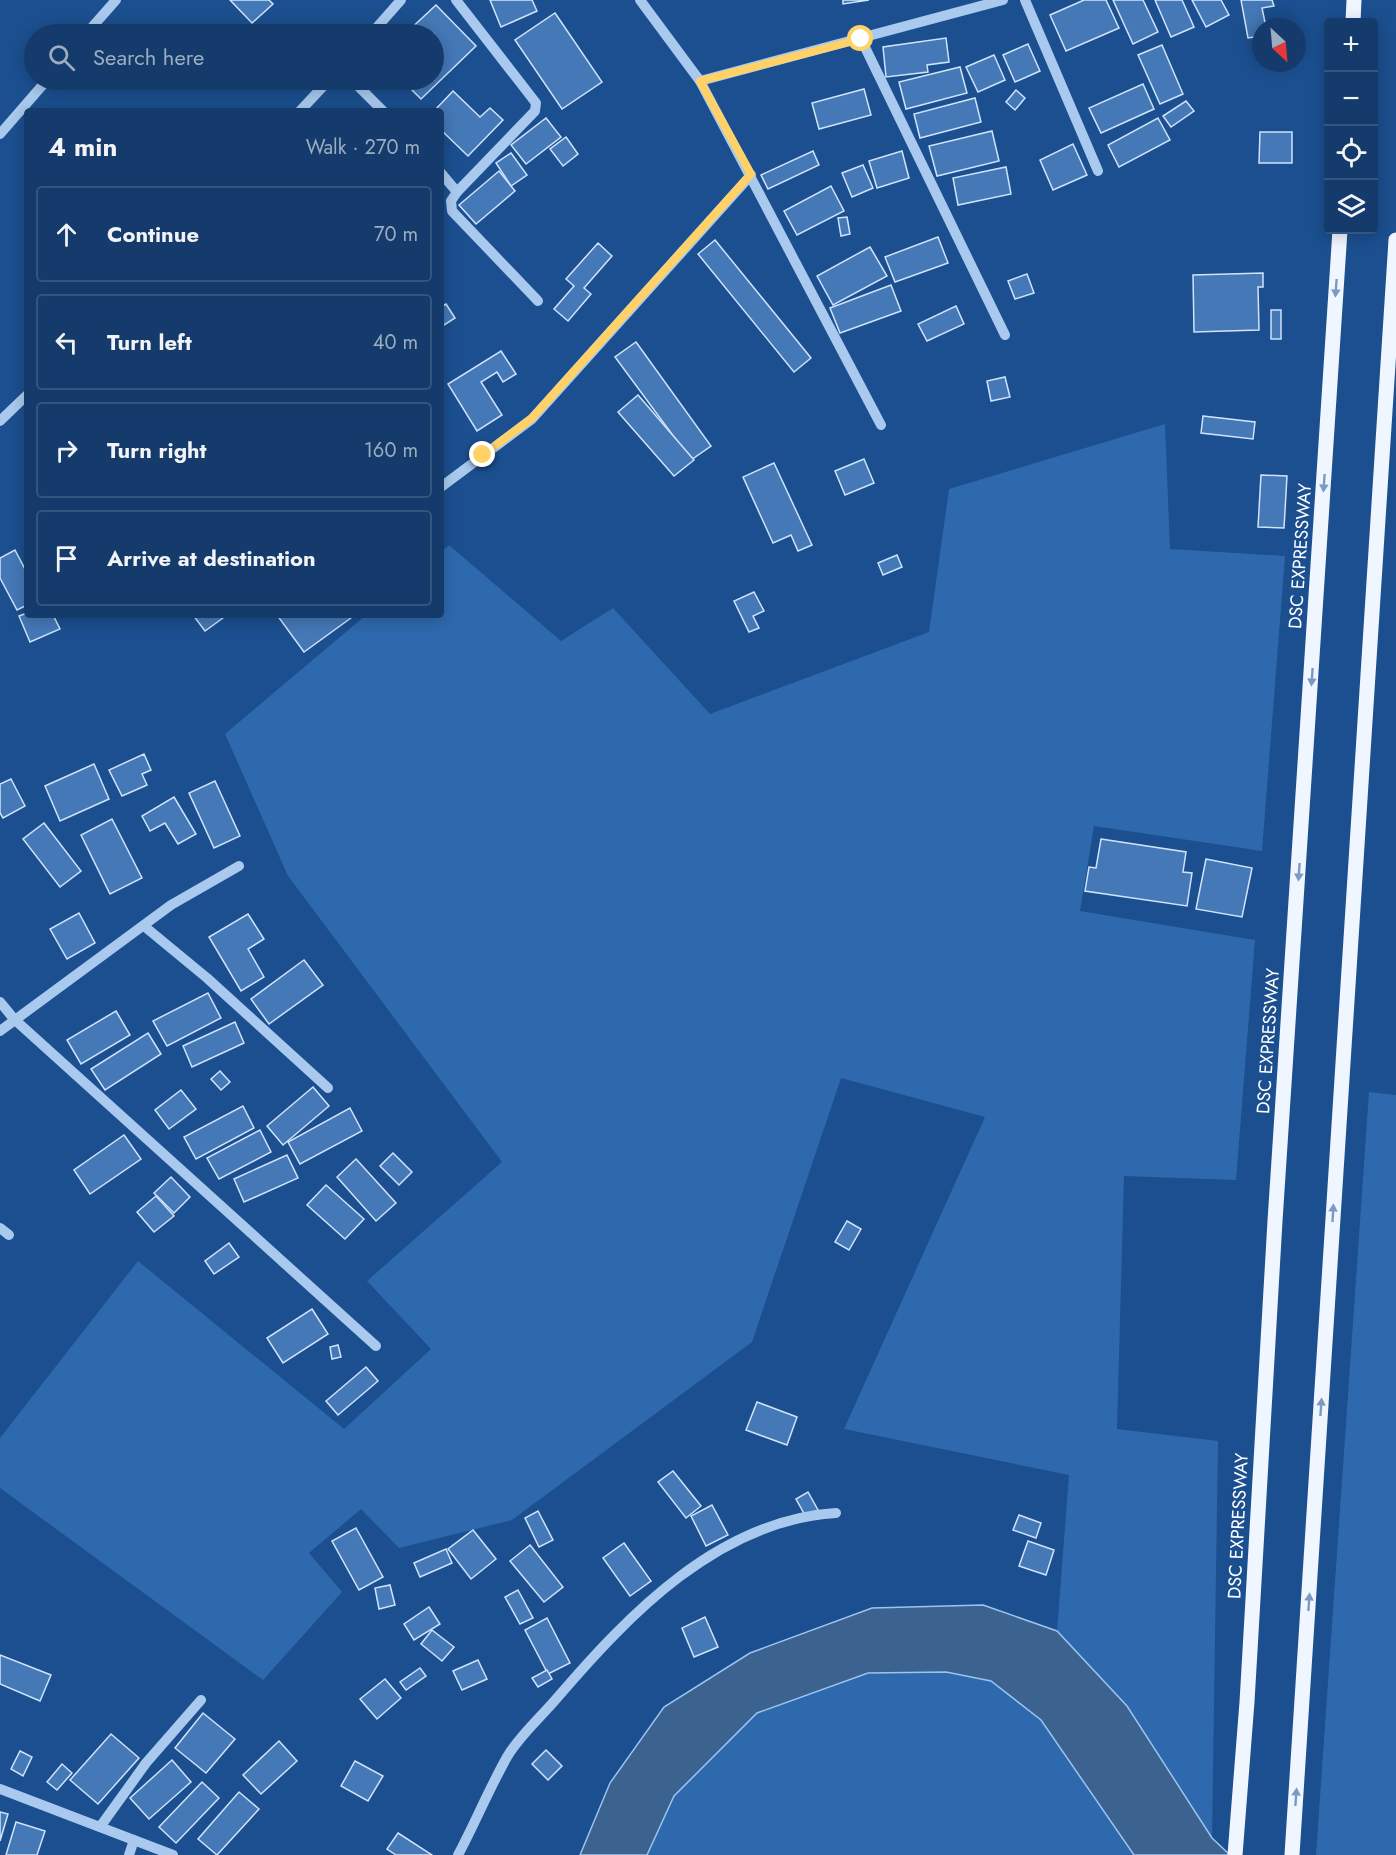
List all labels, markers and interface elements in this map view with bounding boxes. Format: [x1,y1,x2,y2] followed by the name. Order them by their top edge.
[1252,18,1306,72] north arrow
[1324,18,1378,234] map controls
[1324,18,1378,72] button: +
[24,24,444,90] search box
[847,25,873,51] route start
[45,41,78,74] icon: search
[93,41,204,73] text: Search here
[1324,72,1378,126] button: −
[1324,126,1378,180] button: locate
[48,128,117,166] text: 4 min
[306,133,420,162] text: Walk · 270 m
[1324,180,1378,234] button: layers
[50,218,83,251] icon: ahead
[107,218,199,250] text: Continue
[374,220,418,249] text: 70 m
[1332,278,1341,297] one-way arrow
[50,326,83,359] icon: left
[107,326,192,358] text: Turn left
[373,328,418,357] text: 40 m
[50,434,83,467] icon: right
[107,434,207,466] text: Turn right
[364,436,418,465] text: 160 m
[469,441,495,467] route end
[1320,473,1329,492] one-way arrow
[1282,481,1318,630] street label: DSC EXPRESSWAY
[50,542,83,575] icon: arrive
[107,542,316,574] text: Arrive at destination
[1307,668,1316,687] one-way arrow
[1294,862,1303,881] one-way arrow
[1250,966,1286,1115] street label: DSC EXPRESSWAY
[1328,1203,1338,1222] one-way arrow
[1316,1398,1326,1417] one-way arrow
[1221,1452,1255,1600] street label: DSC EXPRESSWAY
[1304,1593,1313,1612] one-way arrow
[1291,1787,1301,1806] one-way arrow

